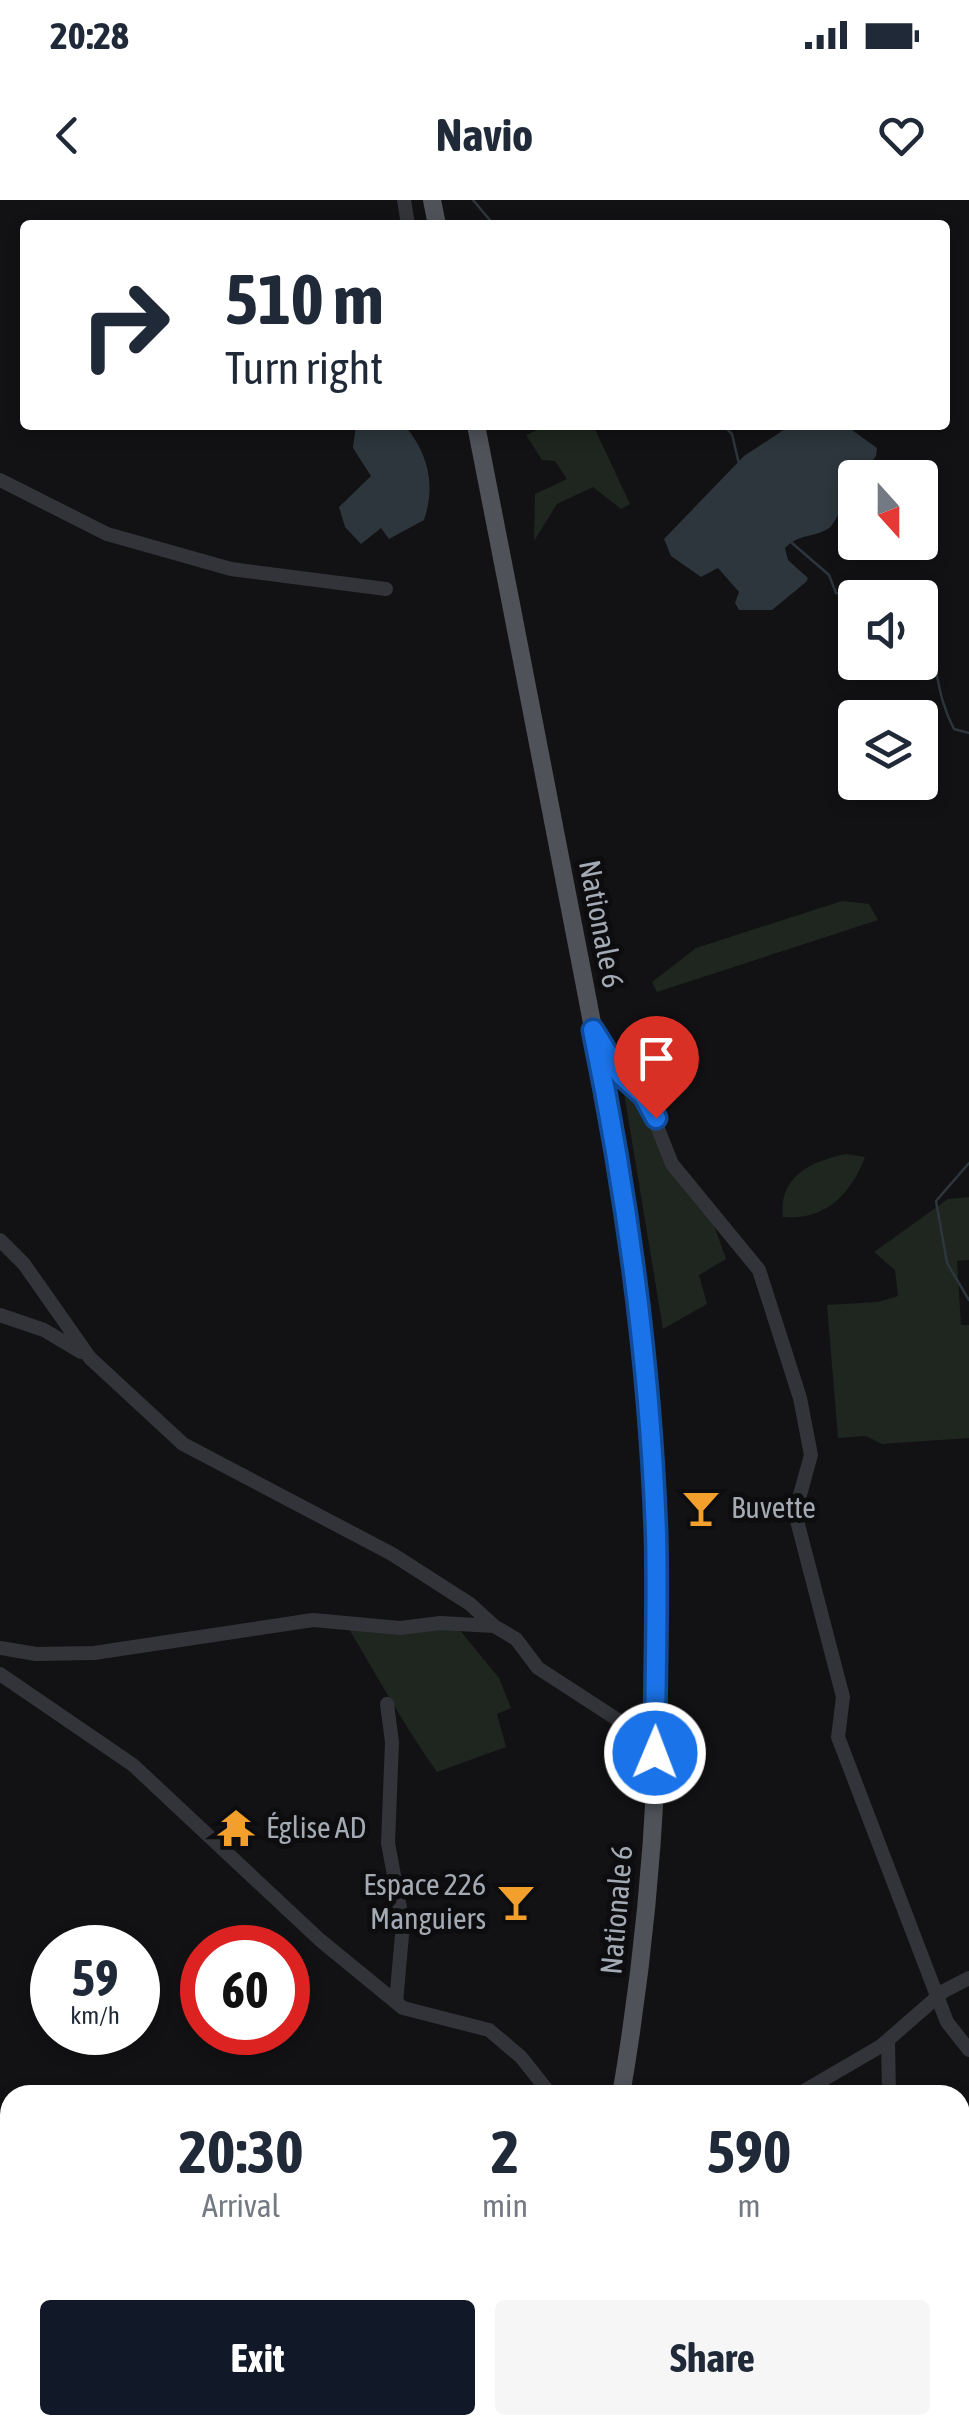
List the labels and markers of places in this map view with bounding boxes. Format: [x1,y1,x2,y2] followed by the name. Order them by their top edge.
[614,1016,699,1119] pin
[680,1487,722,1529] bar icon: Buvette
[731,1490,816,1524] place label: Buvette
[215,1807,257,1849] temple icon: Église AD
[266,1810,366,1844] place label: Église AD
[363,1867,486,1935] place label: Espace 226 Manguiers
[495,1881,537,1923] bar icon: Espace 226 Manguiers

